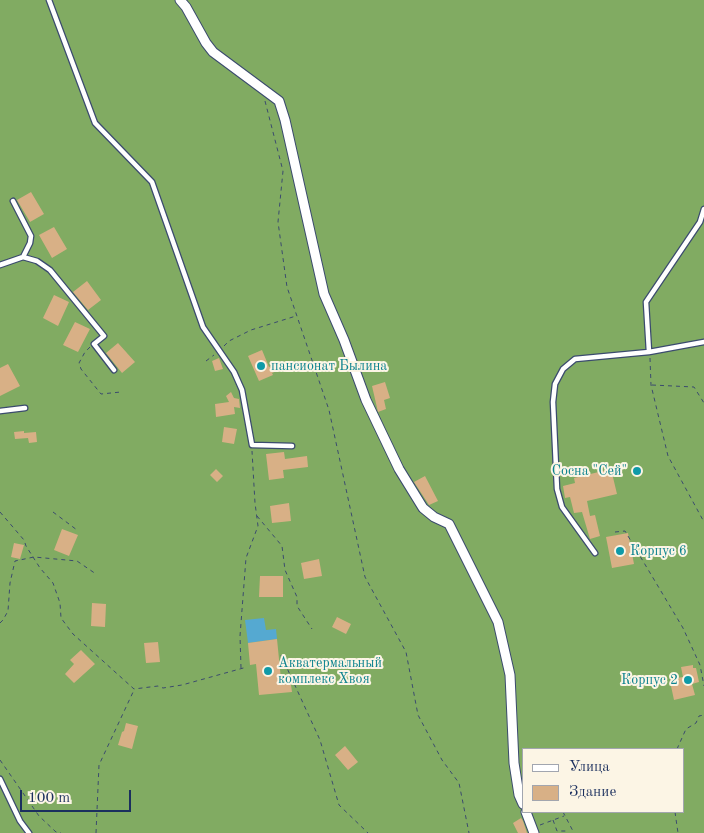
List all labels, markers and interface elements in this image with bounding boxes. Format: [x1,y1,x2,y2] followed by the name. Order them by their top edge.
[271,358,387,374] place label: пансионат Былина
[255,360,267,372] marker: пансионат Былина
[552,463,627,479] place label: Сосна "Сей"
[631,465,643,477] marker: Сосна "Сей"
[630,543,687,559] place label: Корпус 6
[614,545,626,557] marker: Корпус 6
[278,655,382,688] place label: Акватермальный комплекс Хвоя
[262,665,274,677] marker: Акватермальный комплекс Хвоя
[621,672,678,688] place label: Корпус 2
[682,674,694,686] marker: Корпус 2
[522,748,684,813] legend
[569,760,610,775] text: Улица
[22,780,134,812] scale bar
[569,785,616,800] text: Здание
[28,791,70,806] text: 100 m

